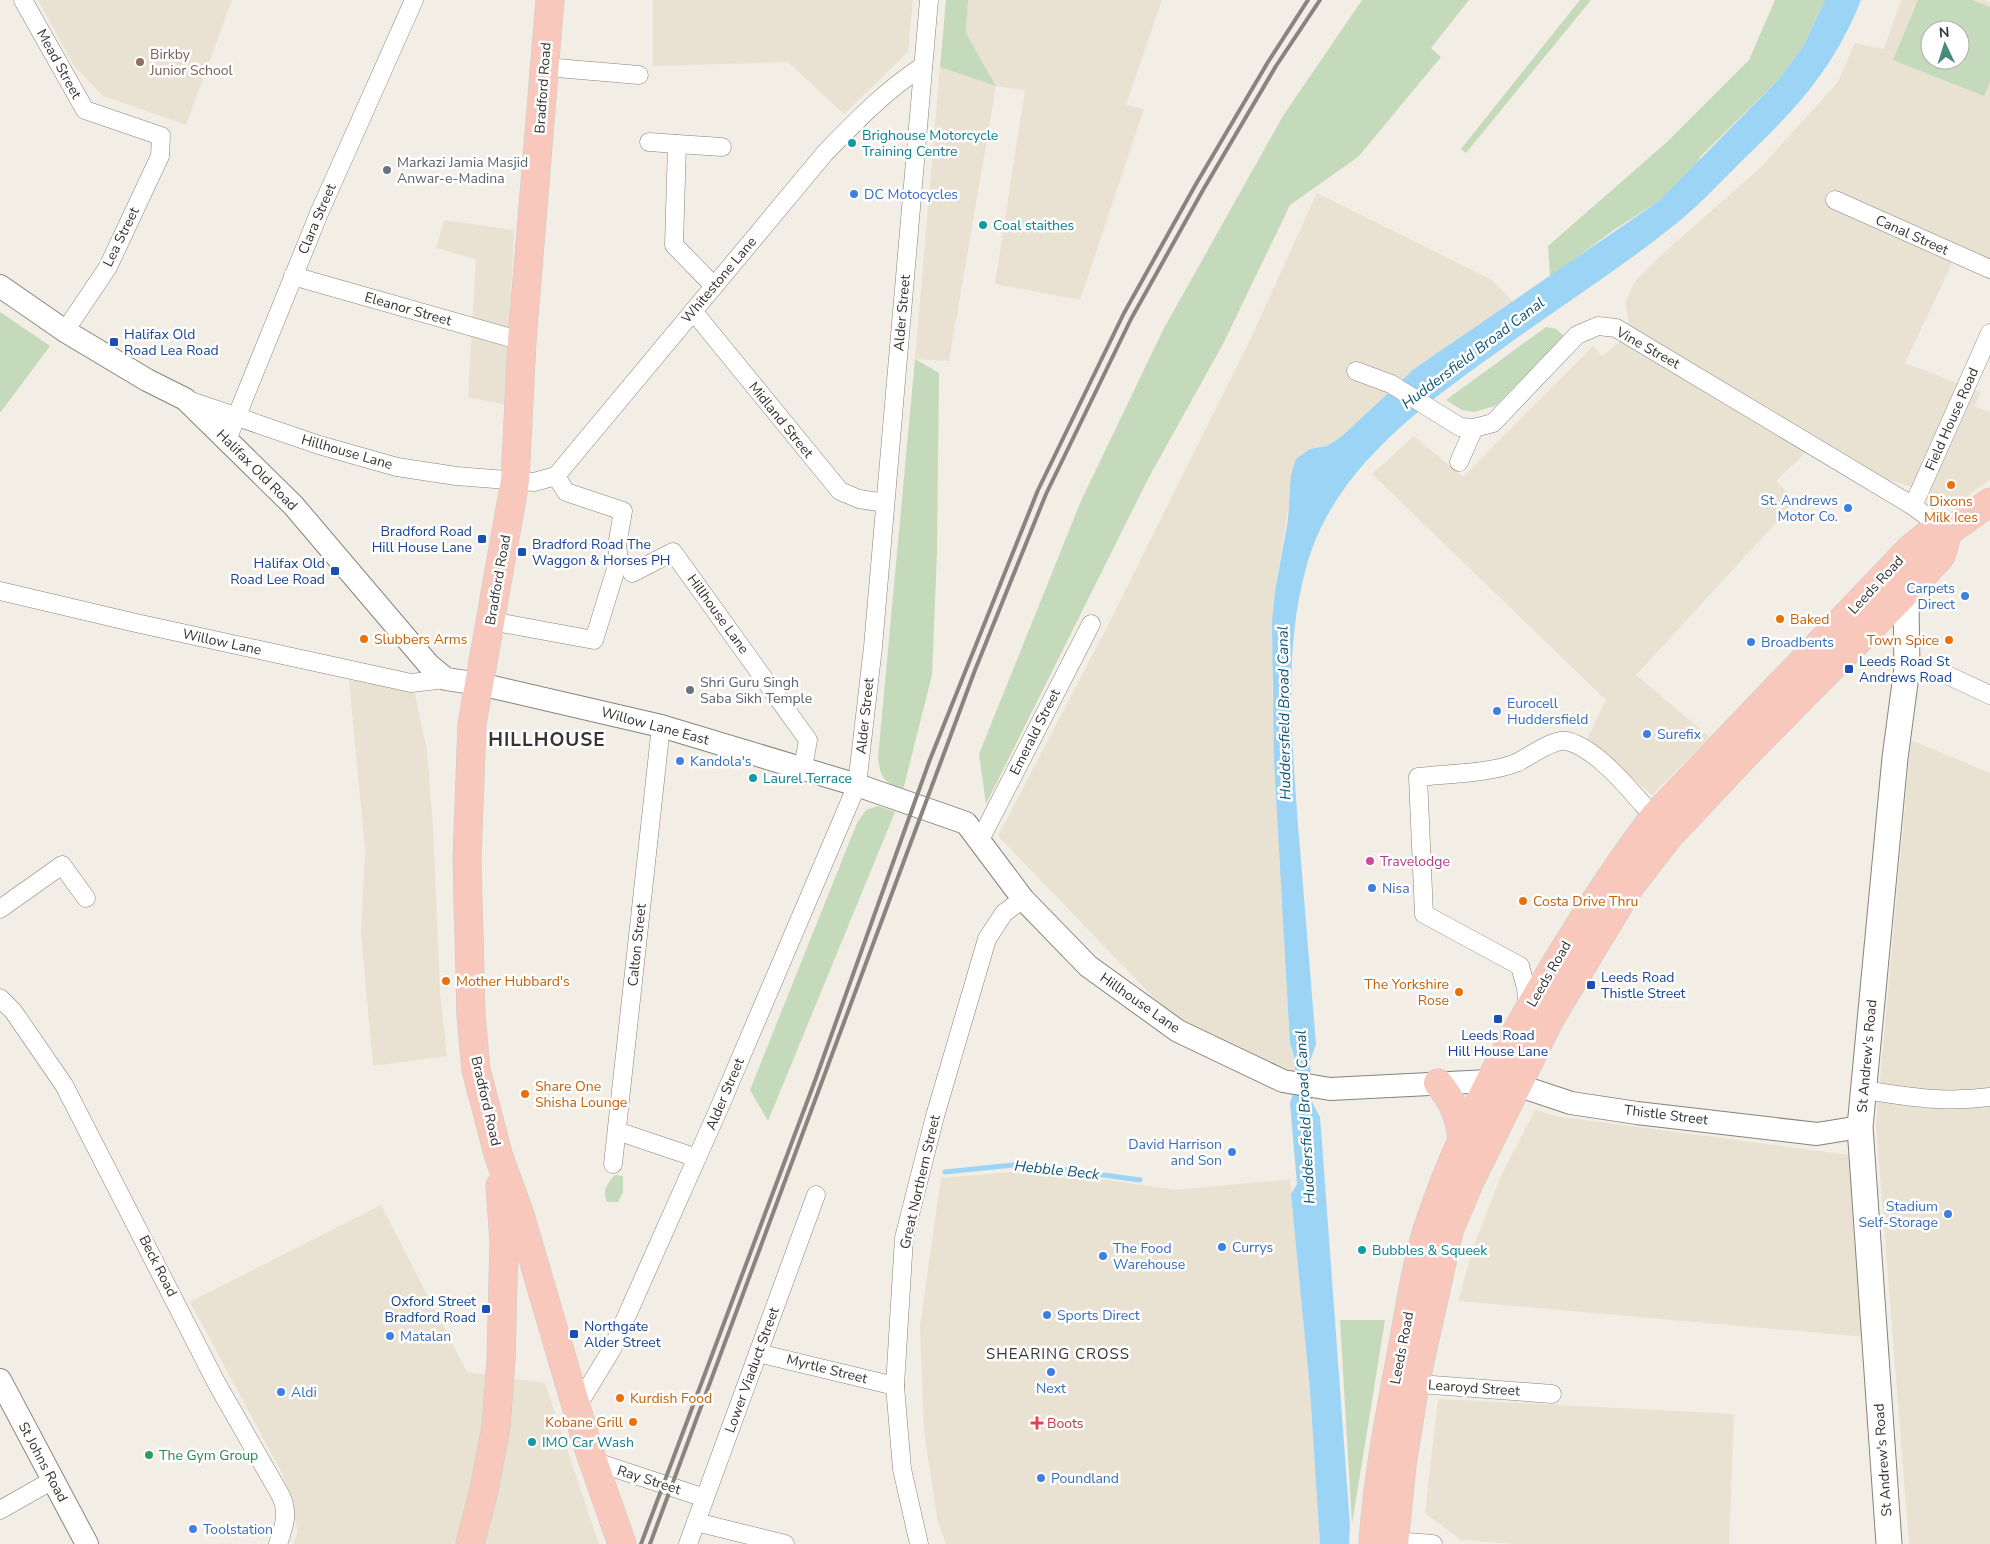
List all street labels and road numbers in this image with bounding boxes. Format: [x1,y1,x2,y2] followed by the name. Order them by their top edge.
[32,26,86,102] street label: Mead Street
[530,42,556,134] street label: Bradford Road
[294,181,340,257] street label: Clara Street
[98,204,144,270] street label: Lea Street
[1873,210,1952,260] street label: Canal Street
[677,233,761,327] street label: Whitestone Lane
[889,274,915,352] street label: Alder Street
[362,288,454,331] street label: Eleanor Street
[1612,322,1683,373] street label: Vine Street
[1921,364,1983,474] street label: Field House Road
[744,378,818,462] street label: Midland Street
[212,425,302,515] street label: Halifax Old Road
[299,430,395,474] street label: Hillhouse Lane
[481,533,515,627] street label: Bradford Road
[1844,552,1908,618] street label: Leeds Road
[683,570,753,658] street label: Hillhouse Lane
[181,624,263,660] street label: Willow Lane
[852,677,878,755] street label: Alder Street
[1005,686,1065,778] street label: Emerald Street
[599,702,711,750] street label: Willow Lane East
[623,903,651,987] street label: Calton Street
[1522,937,1576,1011] street label: Leeds Road
[1096,968,1184,1038] street label: Hillhouse Lane
[1853,999,1881,1113] street label: St Andrew's Road
[466,1054,506,1148] street label: Bradford Road
[701,1055,749,1133] street label: Alder Street
[1623,1100,1709,1130] street label: Thistle Street
[895,1113,945,1251] street label: Great Northern Street
[134,1232,182,1300] street label: Beck Road
[720,1304,784,1435] street label: Lower Viaduct Street
[1386,1310,1418,1386] street label: Leeds Road
[785,1350,870,1388] street label: Myrtle Street
[1427,1375,1521,1401] street label: Learoyd Street
[1870,1403,1896,1517] street label: St Andrew's Road
[14,1419,72,1505] street label: St Johns Road
[615,1461,683,1499] street label: Ray Street

